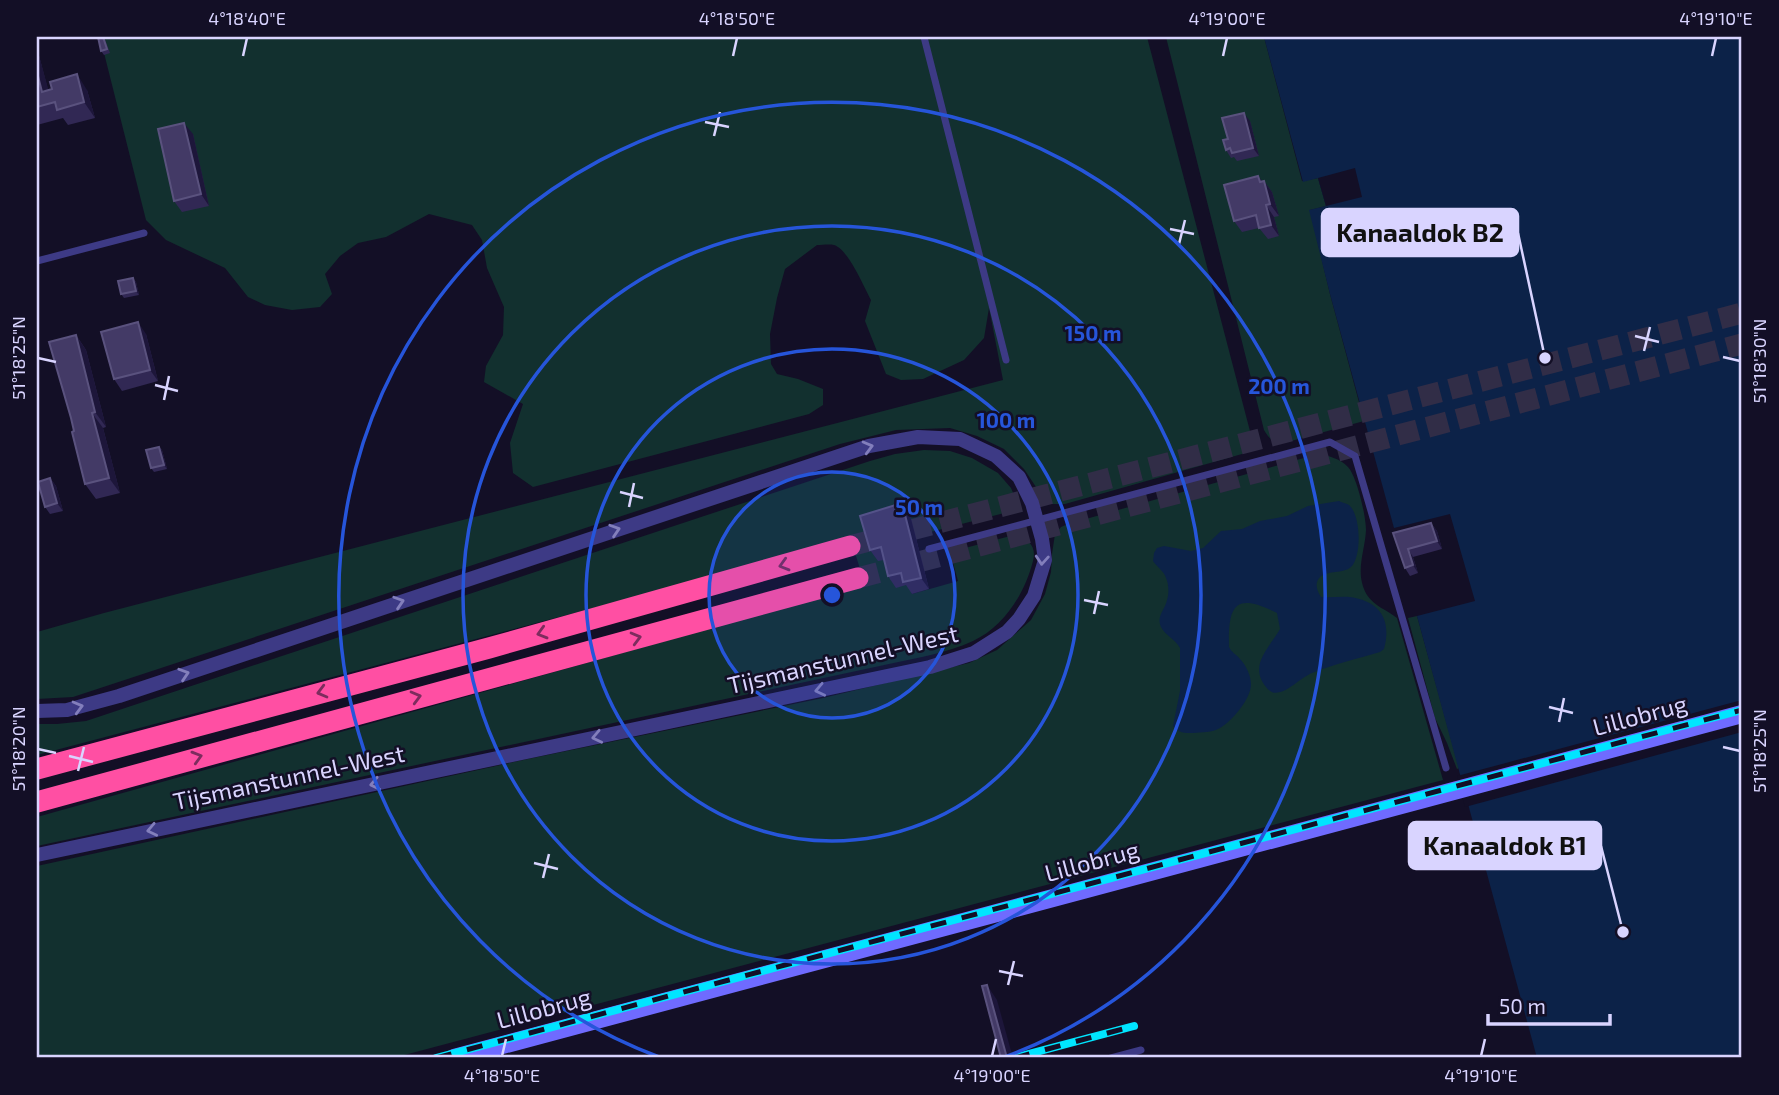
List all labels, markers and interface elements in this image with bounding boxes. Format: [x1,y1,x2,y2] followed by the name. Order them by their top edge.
[208,7,286,29] text: 4°18'40"E
[699,7,775,29] text: 4°18'50"E
[1189,7,1265,29] text: 4°19'00"E
[1679,7,1753,29] text: 4°19'10"E
[1322,209,1518,256] callout: Kanaaldok B2
[1336,216,1504,247] text: Kanaaldok B2
[7,316,29,400] text: 51°18'25"N
[1748,318,1770,404] text: 51°18'30"N
[1065,320,1121,345] text: 150 m
[1248,373,1310,398] text: 200 m
[977,407,1035,432] text: 100 m
[862,441,874,455] one-way arrow
[895,494,943,519] text: 50 m
[609,524,621,538] one-way arrow
[1035,555,1050,566] one-way arrow
[779,556,791,571] one-way arrow
[820,583,844,607] centre of rings
[393,596,405,610] one-way arrow
[725,618,961,699] street label: Tijsmanstunnel-West
[536,624,548,639] one-way arrow
[630,632,642,646] one-way arrow
[177,668,189,682] one-way arrow
[814,682,826,697] one-way arrow
[317,684,329,699] one-way arrow
[1589,688,1690,741] street label: Lillobrug
[410,691,422,706] one-way arrow
[72,701,84,715] one-way arrow
[7,706,29,792] text: 51°18'20"N
[1748,709,1770,793] text: 51°18'25"N
[591,729,603,744] one-way arrow
[170,738,407,815] street label: Tijsmanstunnel-West
[191,751,203,766] one-way arrow
[369,775,381,790] one-way arrow
[146,822,158,837] one-way arrow
[1409,822,1601,869] callout: Kanaaldok B1
[1423,829,1587,860] text: Kanaaldok B1
[1041,834,1142,887] street label: Lillobrug
[493,981,594,1034] street label: Lillobrug
[1488,983,1611,1027] scale bar
[1499,993,1546,1018] text: 50 m
[464,1064,540,1086] text: 4°18'50"E
[954,1064,1030,1086] text: 4°19'00"E
[1444,1064,1518,1086] text: 4°19'10"E

